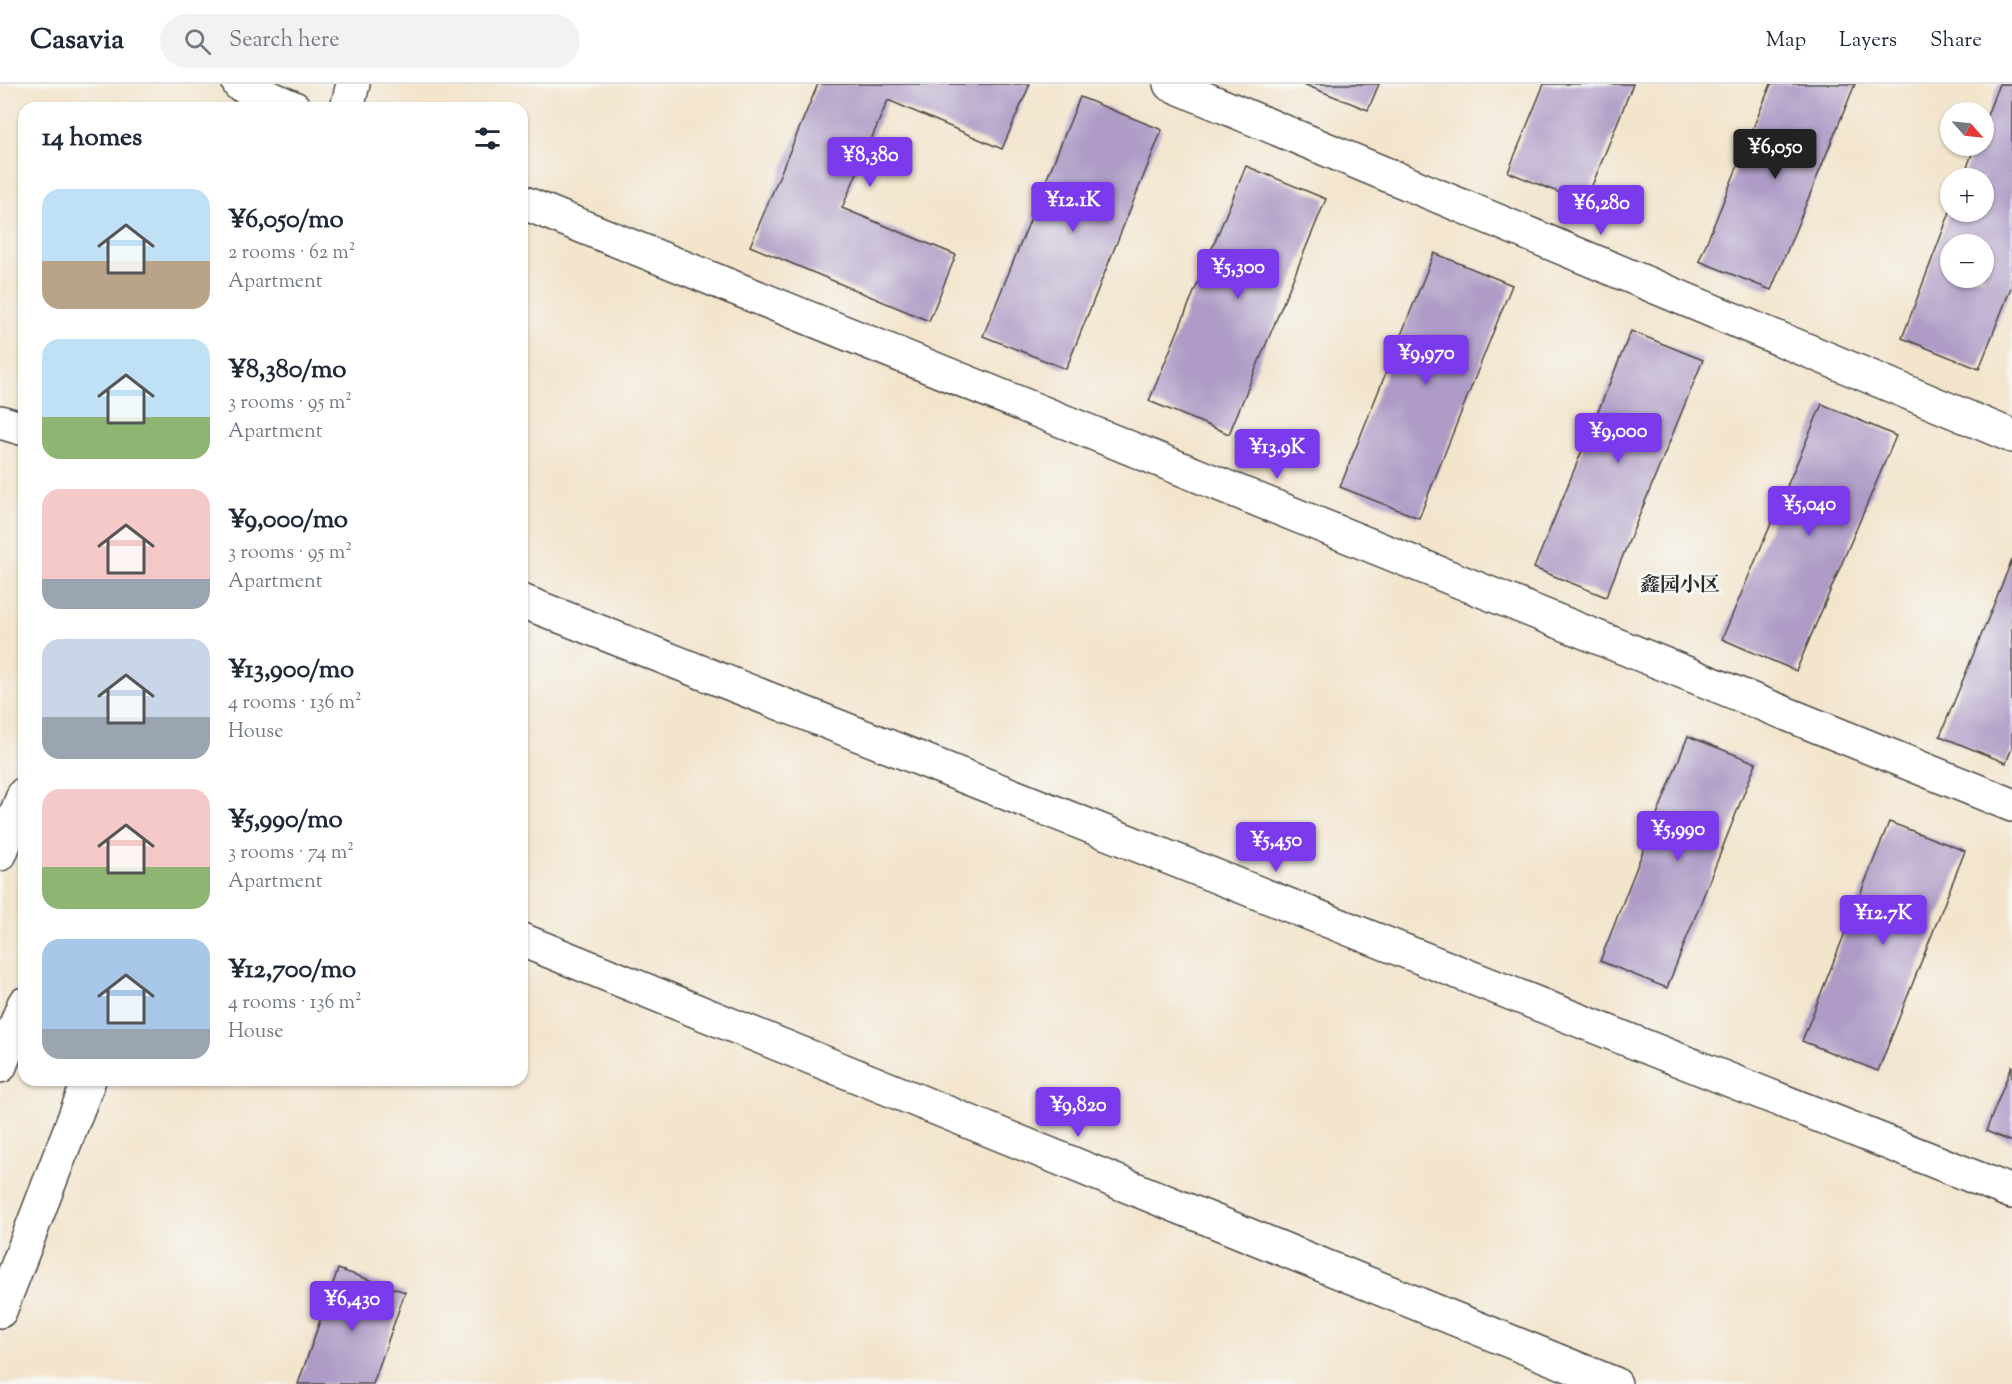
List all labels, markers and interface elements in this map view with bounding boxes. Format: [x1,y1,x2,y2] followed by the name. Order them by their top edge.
[160,14,580,68] search box
[30,21,124,61] text: Casavia
[181,25,214,58] icon: search
[229,25,339,57] text: Search here
[1766,26,1806,56] text: Map
[1839,26,1897,56] text: Layers
[1930,26,1982,56] text: Share
[1940,102,1994,156] north arrow
[1940,102,1994,288] map controls
[42,120,142,157] text: 14 homes
[471,122,504,155] icon: filters
[1726,129,1824,180] pin: ¥6,050
[1747,134,1803,163] text: ¥6,050
[821,137,919,188] pin: ¥8,380
[841,142,899,171] text: ¥8,380
[1940,168,1994,222] button: +
[1024,182,1122,233] pin: ¥12.1K
[1552,185,1650,236] pin: ¥6,280
[1045,187,1101,216] text: ¥12.1K
[1572,190,1630,219] text: ¥6,280
[228,202,344,239] text: ¥6,050/mo
[90,213,162,285] icon: home
[1940,234,1994,288] button: −
[228,239,356,268] text: 2 rooms · 62 m²
[1189,249,1287,300] pin: ¥5,300
[1211,254,1265,283] text: ¥5,300
[228,268,323,297] text: Apartment
[1377,335,1475,386] pin: ¥9,970
[1398,340,1454,369] text: ¥9,970
[228,352,346,389] text: ¥8,380/mo
[90,363,162,435] icon: home
[228,389,352,418] text: 3 rooms · 95 m²
[1569,413,1667,464] pin: ¥9,000
[228,418,323,447] text: Apartment
[1589,418,1647,447] text: ¥9,000
[1228,429,1326,480] pin: ¥13.9K
[1249,434,1305,463] text: ¥13.9K
[1760,486,1858,537] pin: ¥5,040
[1782,491,1836,520] text: ¥5,040
[228,502,348,539] text: ¥9,000/mo
[90,513,162,585] icon: home
[228,539,352,568] text: 3 rooms · 95 m²
[228,568,323,597] text: Apartment
[1640,572,1720,601] district label: 鑫园小区
[228,652,354,689] text: ¥13,900/mo
[90,663,162,735] icon: home
[228,689,362,718] text: 4 rooms · 136 m²
[228,718,283,747] text: House
[228,802,343,839] text: ¥5,990/mo
[1629,811,1727,862] pin: ¥5,990
[90,813,162,885] icon: home
[1651,816,1705,845] text: ¥5,990
[1227,822,1325,873] pin: ¥5,450
[1250,827,1302,856] text: ¥5,450
[228,839,354,868] text: 3 rooms · 74 m²
[228,868,323,897] text: Apartment
[1834,895,1932,946] pin: ¥12.7K
[1854,900,1912,929] text: ¥12.7K
[228,952,356,989] text: ¥12,700/mo
[90,963,162,1035] icon: home
[228,989,362,1018] text: 4 rooms · 136 m²
[228,1018,283,1047] text: House
[1029,1087,1127,1138] pin: ¥9,820
[1049,1092,1107,1121] text: ¥9,820
[303,1281,401,1332] pin: ¥6,430
[324,1286,380,1315] text: ¥6,430

